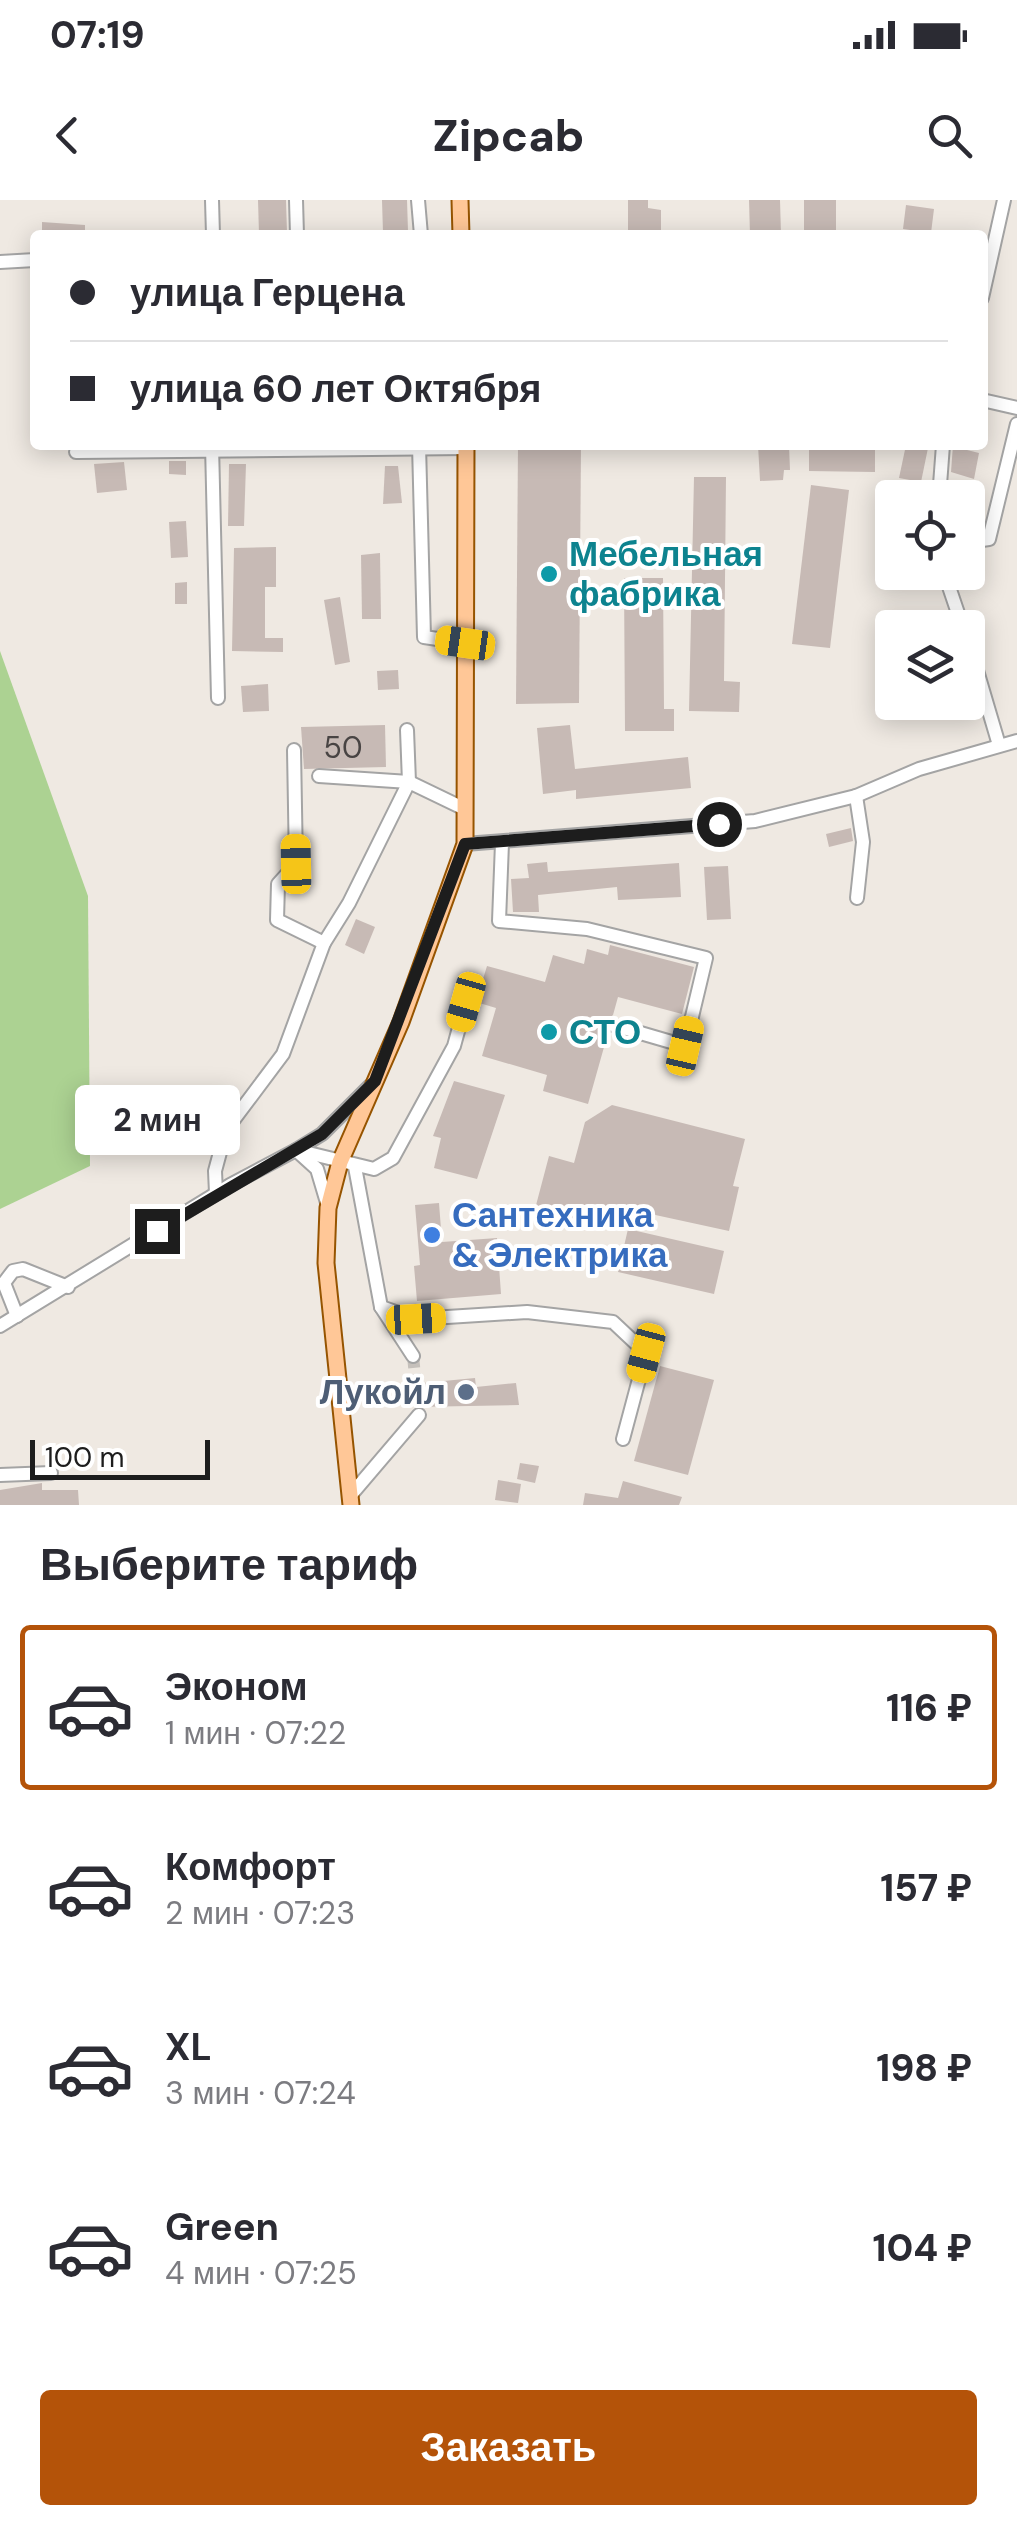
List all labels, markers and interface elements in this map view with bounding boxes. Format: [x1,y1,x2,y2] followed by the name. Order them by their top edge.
[50,10,145,60] text: 07:19
[433,106,584,165] text: Zipcab
[40,108,95,163] icon: back
[922,108,977,163] icon: search
[130,268,405,318] text: улица Герцена
[130,364,541,414] text: улица 60 лет Октября
[875,480,985,720] map controls
[875,480,985,590] button: locate
[569,531,763,617] place label: Мебельная фабрика
[538,563,560,585] marker: Мебельная фабрика
[875,610,985,720] button: layers
[433,624,497,662] car
[324,728,362,767] house number: 50
[697,802,742,847] route start
[280,834,312,894] car
[443,969,489,1035] car
[569,1009,641,1055] place label: СТО
[664,1013,706,1079] car
[538,1021,560,1043] marker: СТО
[74,1086,240,1156] callout: 2 мин
[113,1099,202,1141] text: 2 мин
[452,1192,668,1278] place label: Сантехника & Электрика
[135,1209,180,1254] route end
[421,1224,443,1246] marker: Сантехника & Электрика
[385,1302,447,1336] car
[624,1320,668,1386] car
[320,1369,446,1415] place label: Лукойл
[455,1381,477,1403] marker: Лукойл
[30,1435,210,1480] scale bar
[45,1439,124,1476] text: 100 m
[40,1535,418,1594] text: Выберите тариф
[165,1662,308,1712] text: Эконом
[45,1663,135,1753] icon: car
[886,1683,972,1733] text: 116 ₽
[165,1712,346,1754] text: 1 мин · 07:22
[165,1842,336,1892] text: Комфорт
[45,1843,135,1933] icon: car
[880,1863,972,1913] text: 157 ₽
[165,1892,355,1934] text: 2 мин · 07:23
[165,2022,212,2072] text: XL
[45,2023,135,2113] icon: car
[876,2043,972,2093] text: 198 ₽
[165,2072,356,2114] text: 3 мин · 07:24
[165,2202,279,2252] text: Green
[45,2203,135,2293] icon: car
[872,2223,972,2273] text: 104 ₽
[165,2252,357,2294] text: 4 мин · 07:25
[40,2390,977,2505] button: Заказать

